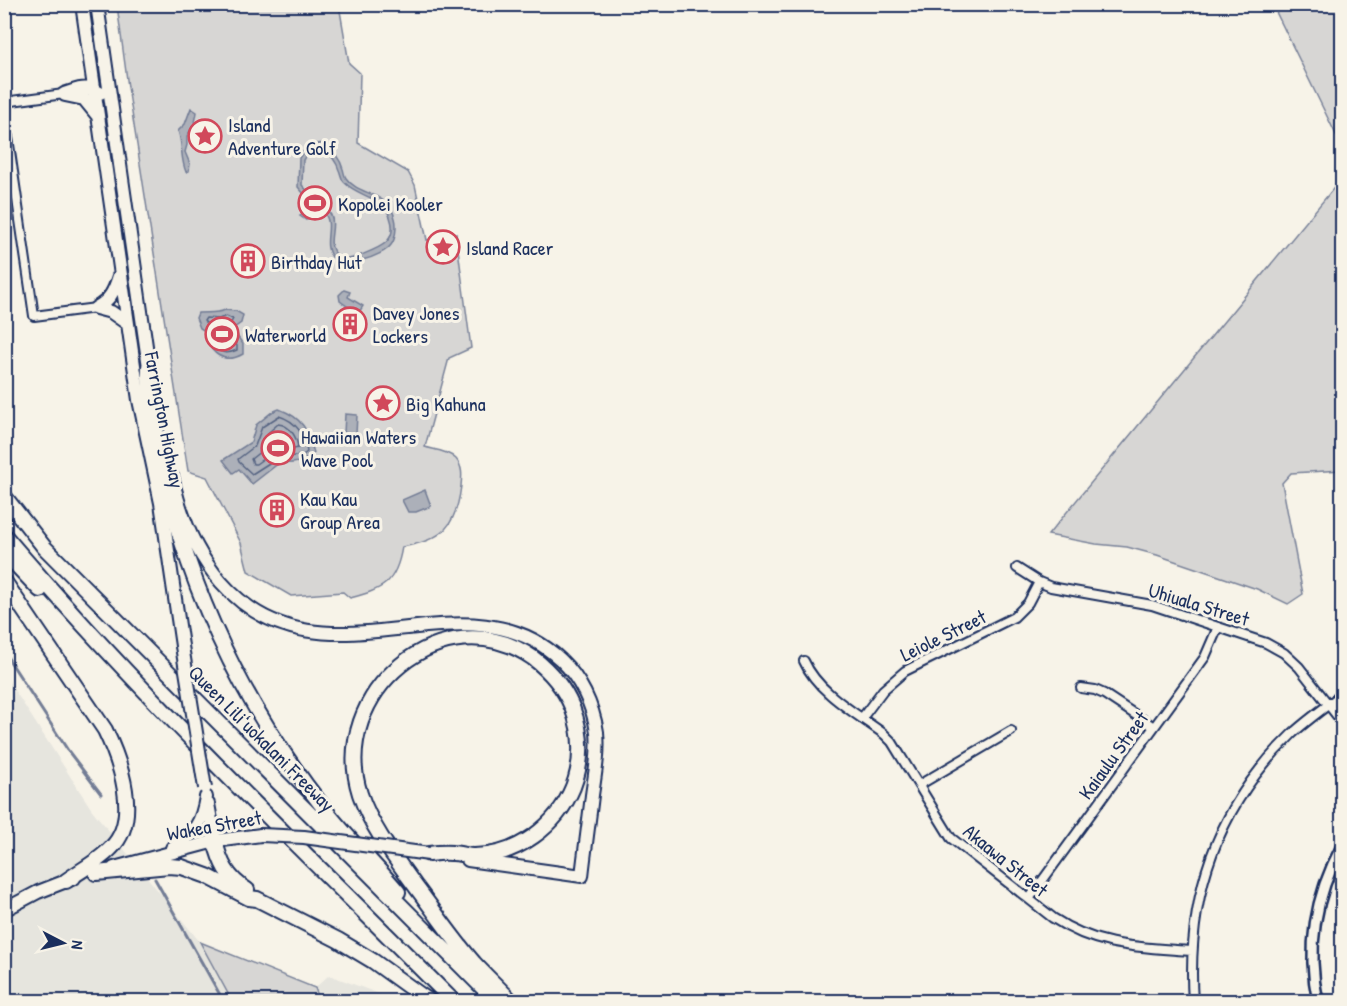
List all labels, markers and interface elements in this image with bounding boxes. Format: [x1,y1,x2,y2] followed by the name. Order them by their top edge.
[228,111,336,161] place label: Island Adventure Golf
[187,118,223,154] place icon: Island Adventure Golf
[297,185,333,221] sports icon: Kopolei Kooler
[338,190,443,217] place label: Kopolei Kooler
[425,229,461,265] place icon: Island Racer
[466,234,554,261] place label: Island Racer
[230,243,266,279] building icon: Birthday Hut
[271,248,363,275] place label: Birthday Hut
[373,299,460,349] place label: Davey Jones Lockers
[332,306,368,342] building icon: Davey Jones Lockers
[204,316,240,352] sports icon: Waterworld
[245,321,326,348] place label: Waterworld
[138,348,191,491] street label: Farrington Highway
[365,385,401,421] place icon: Big Kahuna
[406,390,486,417] place label: Big Kahuna
[301,423,416,473] place label: Hawaiian Waters Wave Pool
[260,430,296,466] sports icon: Hawaiian Waters Wave Pool
[300,485,380,535] place label: Kau Kau Group Area
[259,492,295,528] building icon: Kau Kau Group Area
[1145,576,1254,632] street label: Uhiuala Street
[896,602,991,667] street label: Leiole Street
[183,659,341,817] street label: Queen Liliʻuokalani Freeway
[1072,704,1155,805] street label: Kaiaulu Street
[165,803,264,847] street label: Wakea Street
[958,817,1055,903] street label: Akaawa Street
[33,913,93,973] north arrow
[66,939,89,951] text: N

